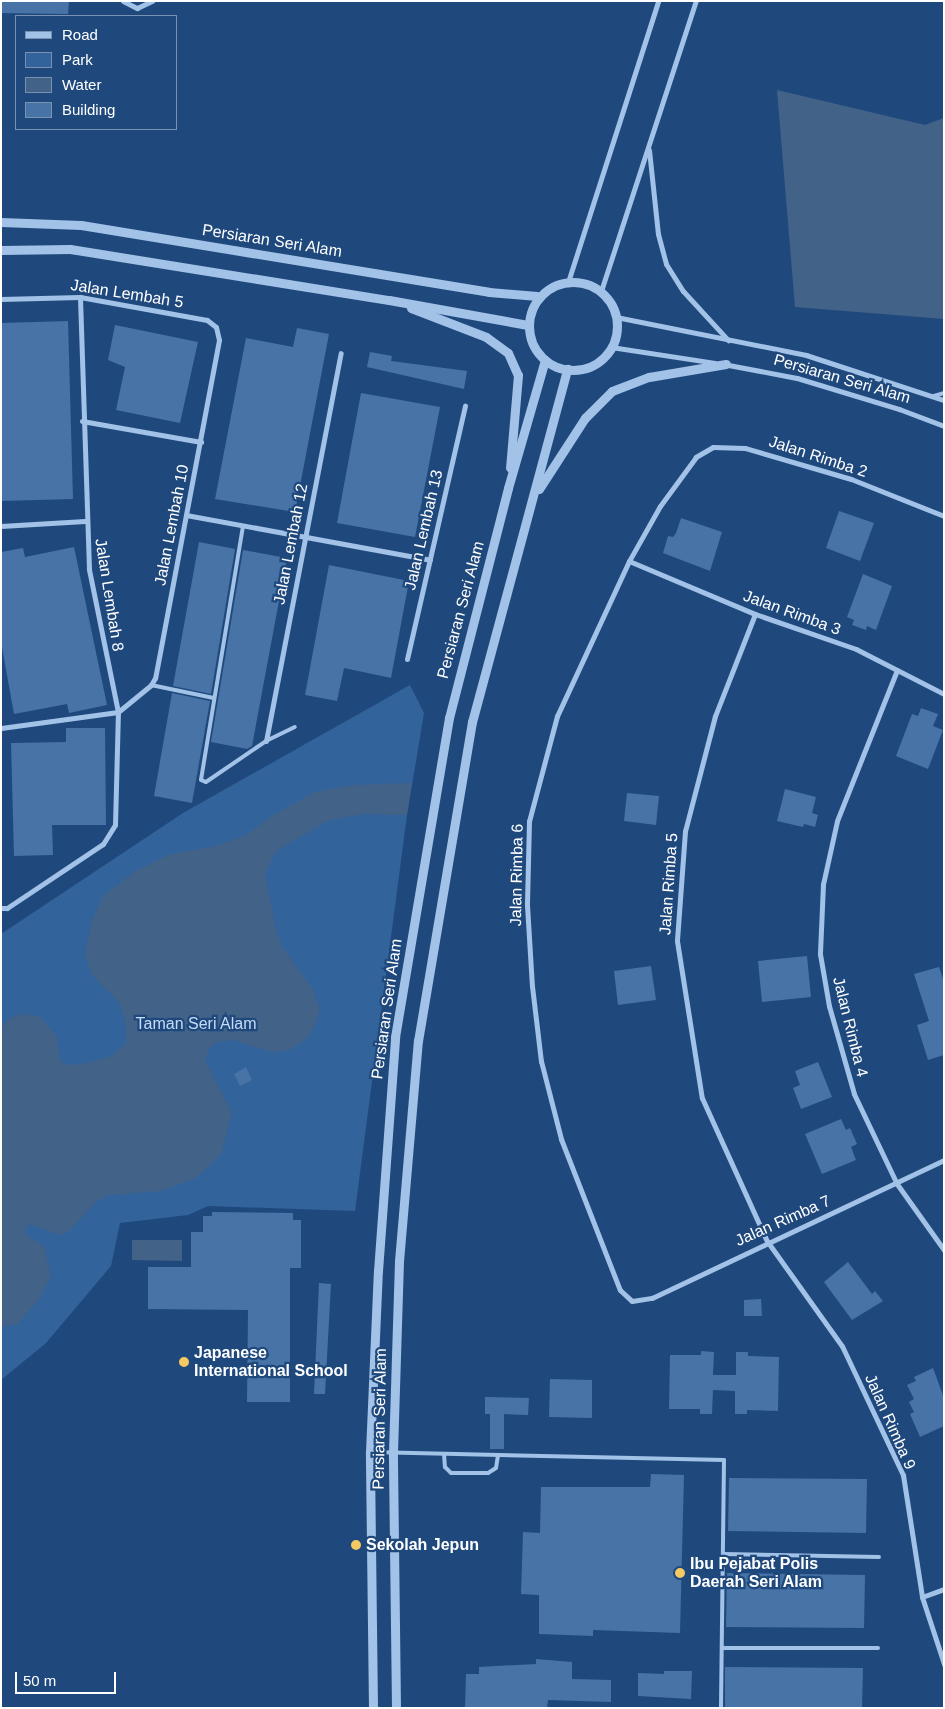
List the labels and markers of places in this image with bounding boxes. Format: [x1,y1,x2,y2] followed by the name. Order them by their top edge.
[194,1343,348,1381] place label: Japanese International School
[178,1356,190,1368] marker: Japanese International School
[366,1535,479,1555] place label: Sekolah Jepun
[350,1539,362,1551] marker: Sekolah Jepun
[690,1554,823,1592] place label: Ibu Pejabat Polis Daerah Seri Alam
[674,1567,686,1579] marker: Ibu Pejabat Polis Daerah Seri Alam

